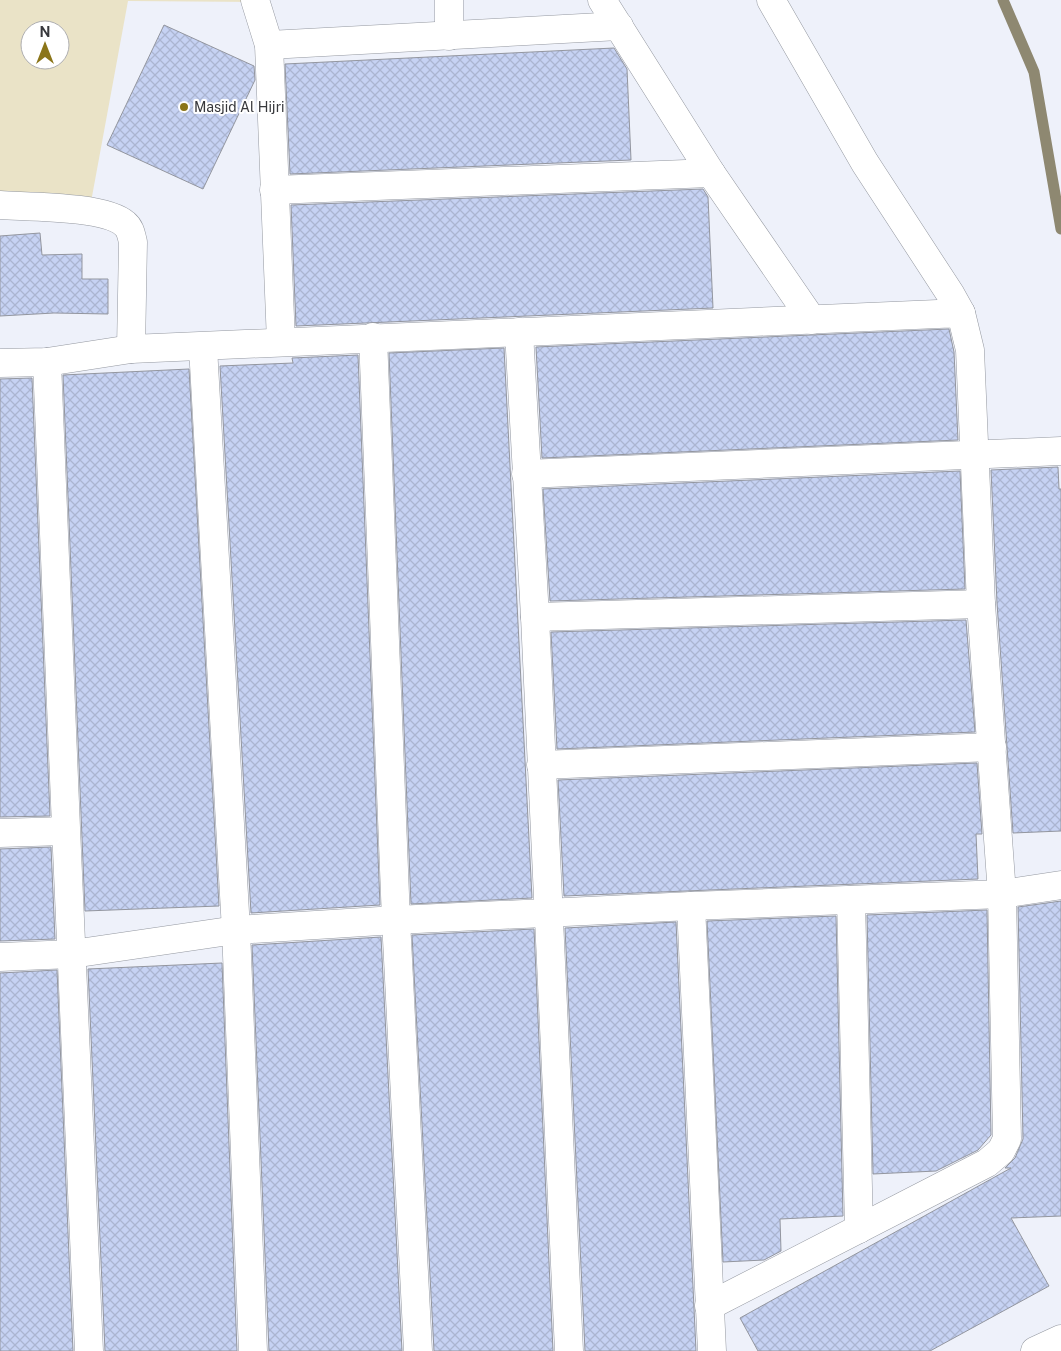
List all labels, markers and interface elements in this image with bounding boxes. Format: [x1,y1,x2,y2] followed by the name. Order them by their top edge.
[20,20,70,70] north arrow
[40,24,50,40] text: N
[194,99,285,115] place label: Masjid Al Hijri
[178,101,190,113] marker: Masjid Al Hijri

